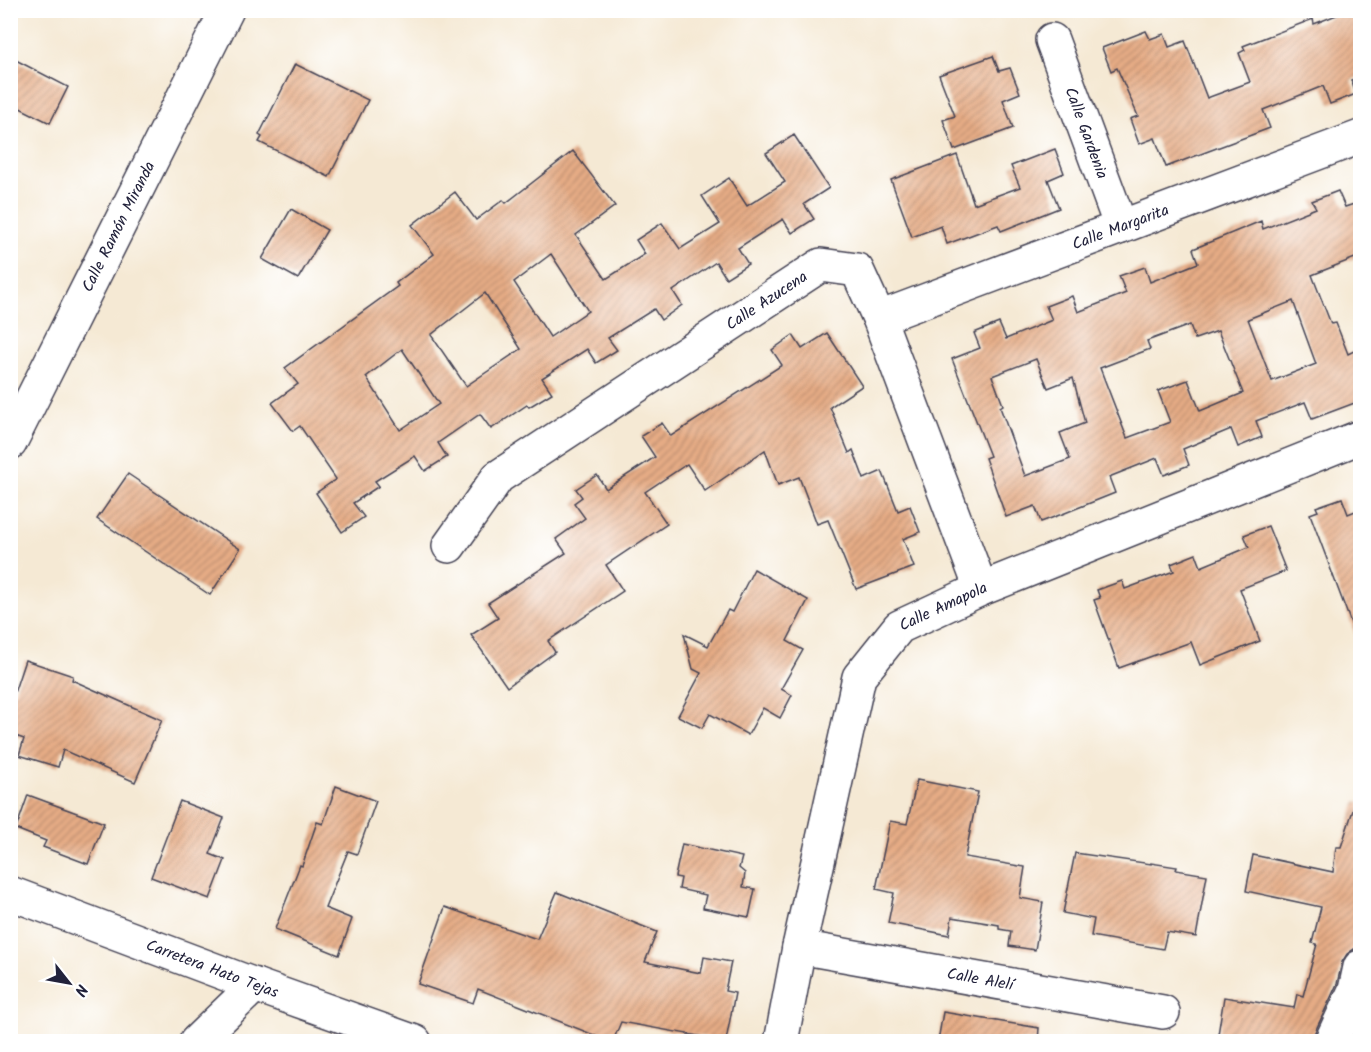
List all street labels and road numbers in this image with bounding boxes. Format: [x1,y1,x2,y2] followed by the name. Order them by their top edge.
[1058,83,1115,182] street label: Calle Gardenia
[75,157,162,296] street label: Calle Ramón Miranda
[1068,197,1173,257] street label: Calle Margarita
[721,265,813,337] street label: Calle Azucena
[895,575,991,638] street label: Calle Amapola
[142,933,282,1005] street label: Carretera Hato Tejas
[945,961,1018,998] street label: Calle Alelí

